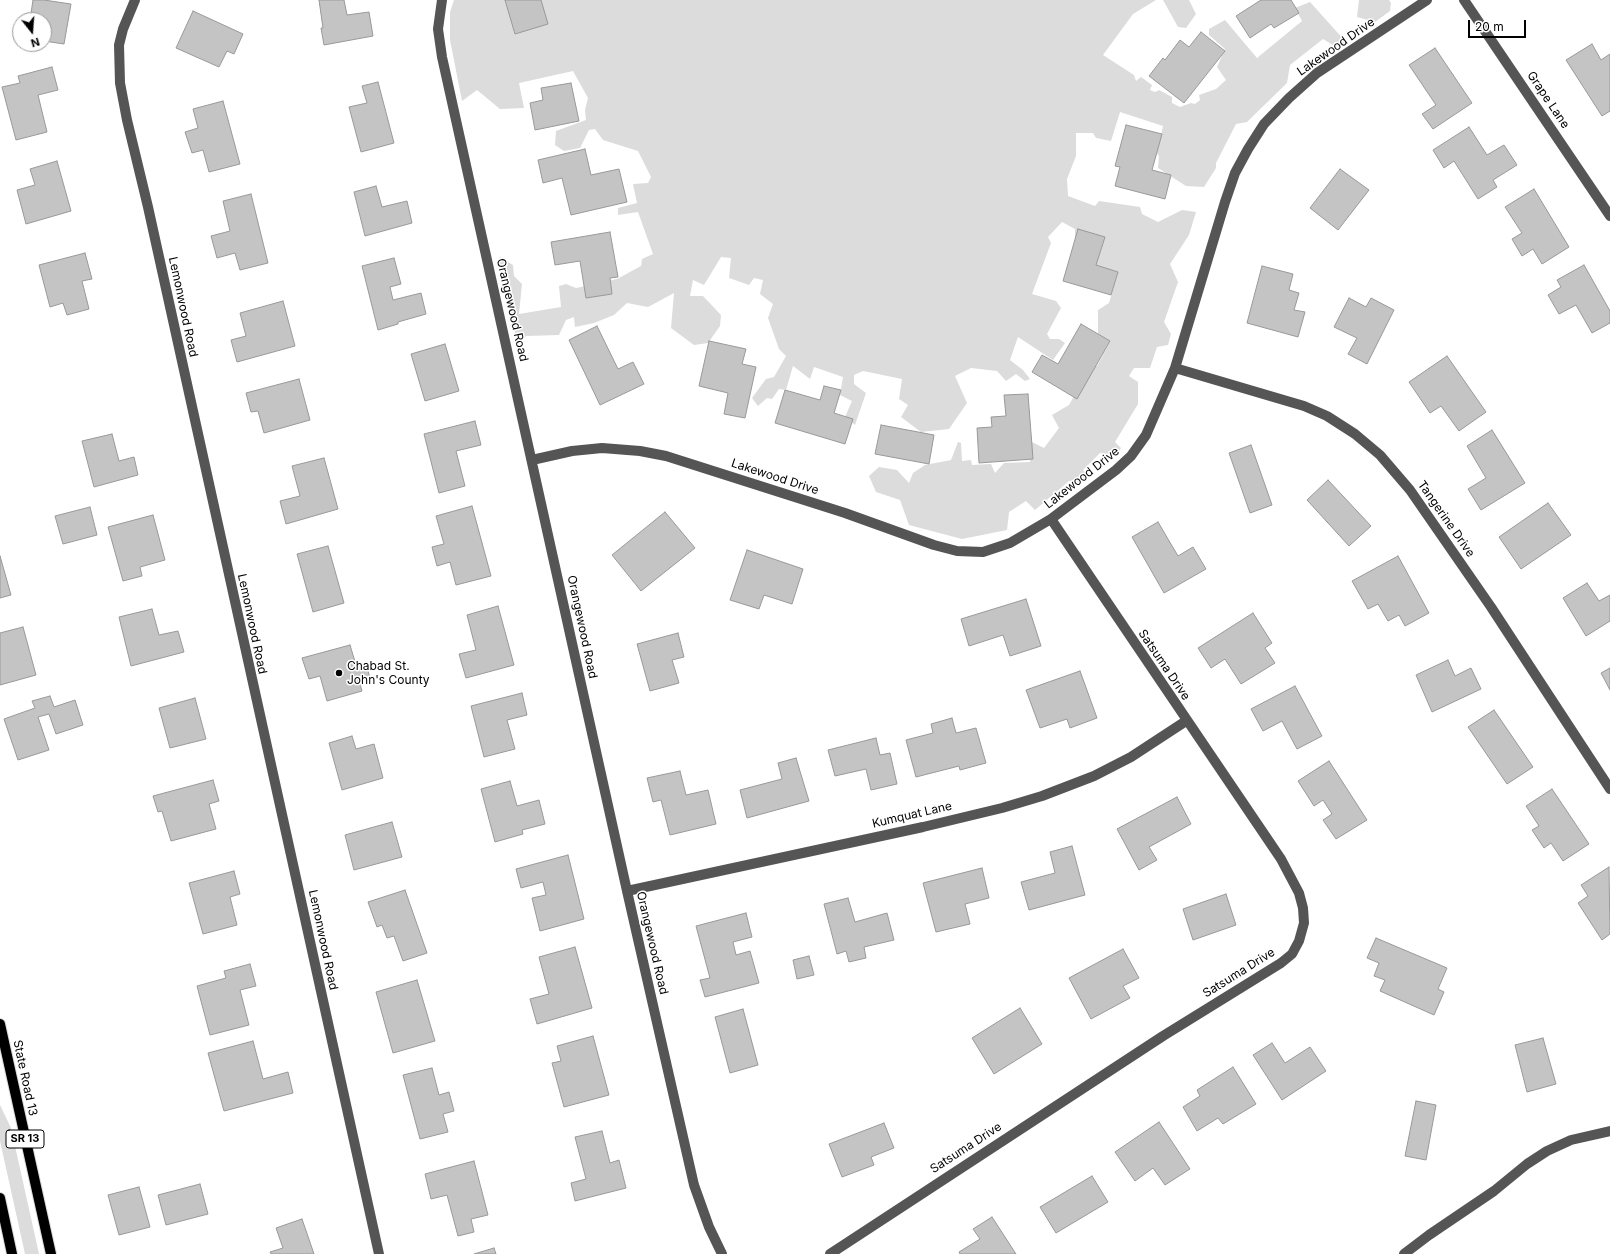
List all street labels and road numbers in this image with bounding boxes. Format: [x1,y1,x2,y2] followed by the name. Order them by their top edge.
[1295,15,1377,79] street label: Lakewood Drive
[1524,69,1572,131] street label: Grape Lane
[165,256,201,358] street label: Lemonwood Road
[493,257,531,363] street label: Orangewood Road
[1042,444,1122,512] street label: Lakewood Drive
[729,456,821,498] street label: Lakewood Drive
[1414,478,1478,560] street label: Tangerine Drive
[234,573,270,675] street label: Lemonwood Road
[564,574,600,680] street label: Orangewood Road
[1135,627,1193,703] street label: Satsuma Drive
[871,799,953,831] street label: Kumquat Lane
[305,889,341,991] street label: Lemonwood Road
[633,890,671,996] street label: Orangewood Road
[1200,945,1278,1001] street label: Satsuma Drive
[10,1039,40,1117] street label: State Road 13
[928,1120,1004,1176] street label: Satsuma Drive
[6,1130,44,1148] road number: SR 13

